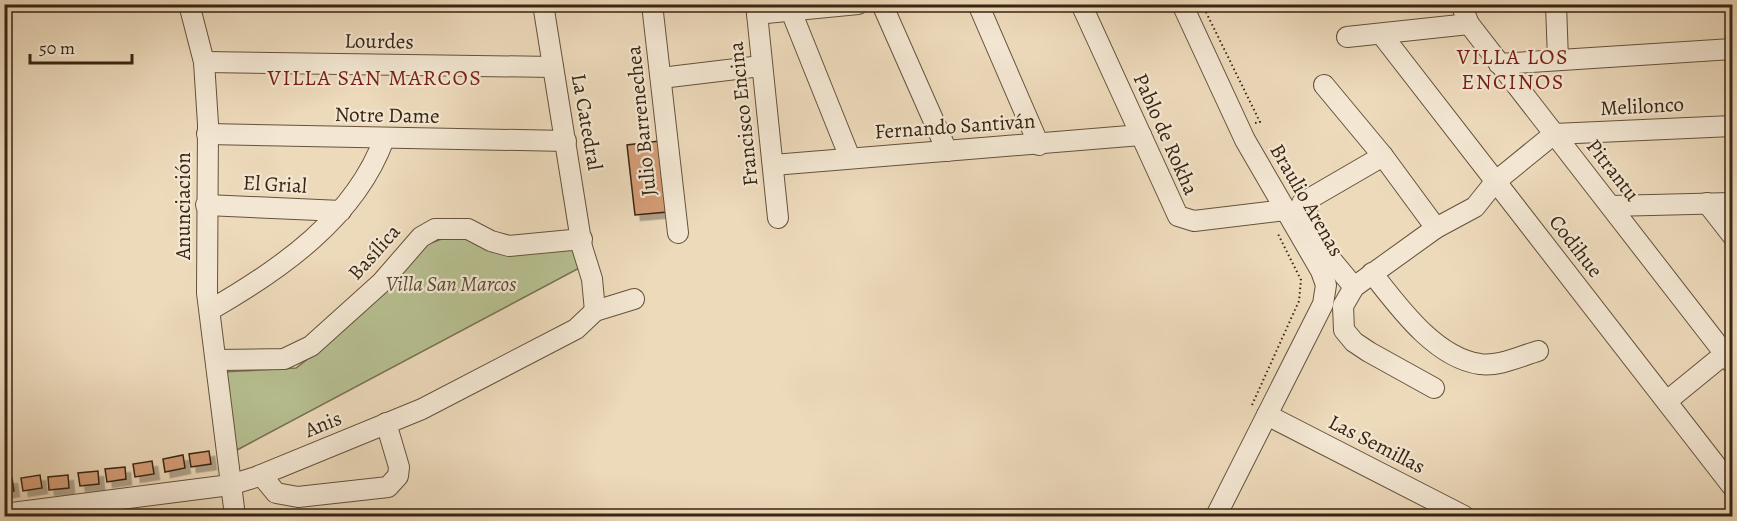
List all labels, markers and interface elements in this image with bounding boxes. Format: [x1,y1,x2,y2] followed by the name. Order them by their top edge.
[344,26,414,56] street label: Lourdes
[30,27,132,65] scale bar
[39,36,75,60] text: 50 m
[721,40,765,188] street label: Francisco Encina
[1456,42,1569,97] district label: VILLA LOS ENCINOS
[619,44,663,198] street label: Julio Barrenechea
[267,63,482,93] district label: VILLA SAN MARCOS
[1127,69,1205,199] street label: Pablo de Rokha
[565,71,609,173] street label: La Catedral
[1599,90,1685,122] street label: Melilonco
[334,100,440,130] street label: Notre Dame
[874,106,1036,146] street label: Fernando Santiván
[1580,133,1646,207] street label: Pitrantu
[1263,139,1351,261] street label: Braulio Arenas
[169,152,197,261] street label: Anunciación
[242,168,308,200] street label: El Grial
[1543,209,1609,283] street label: Codihue
[341,218,407,286] street label: Basílica
[386,270,516,298] park label: Villa San Marcos
[299,404,346,444] street label: Anis
[1324,408,1430,480] street label: Las Semillas

